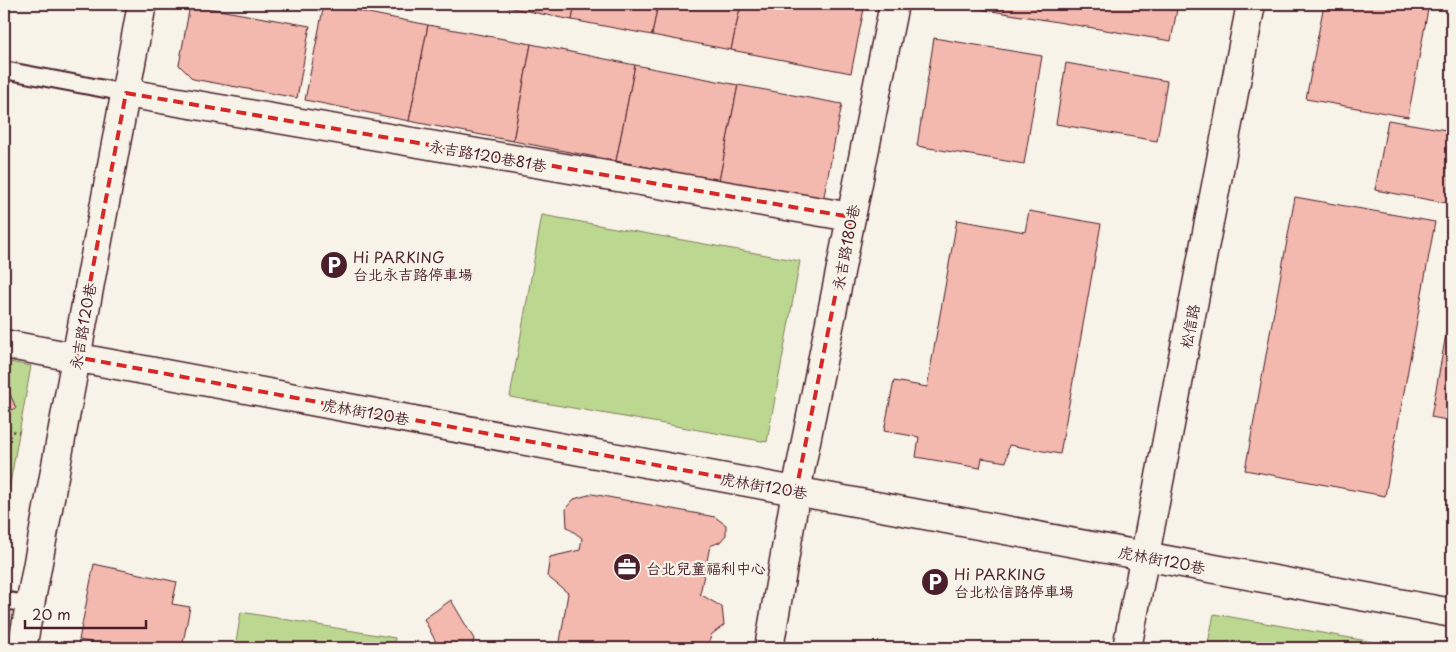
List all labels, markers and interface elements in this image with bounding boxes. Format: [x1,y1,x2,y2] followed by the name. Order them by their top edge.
[427,133,549,177] street label: 永吉路120巷81巷
[825,202,865,292] street label: 永吉路180巷
[353,245,473,285] place label: Hi PARKING 台北永吉路停車場
[319,250,349,280] parking icon: Hi PARKING 台北永吉路停車場
[63,281,101,371] street label: 永吉路120巷
[1173,302,1205,350] street label: 松信路
[321,392,411,430] street label: 虎林街120巷
[719,466,809,504] street label: 虎林街120巷
[1117,539,1207,579] street label: 虎林街120巷
[612,552,642,582] office icon: 台北兒童福利中心
[646,556,766,579] place label: 台北兒童福利中心
[954,562,1074,602] place label: Hi PARKING 台北松信路停車場
[920,567,950,597] parking icon: Hi PARKING 台北松信路停車場
[25,597,146,629] scale bar
[32,602,71,625] text: 20 m

